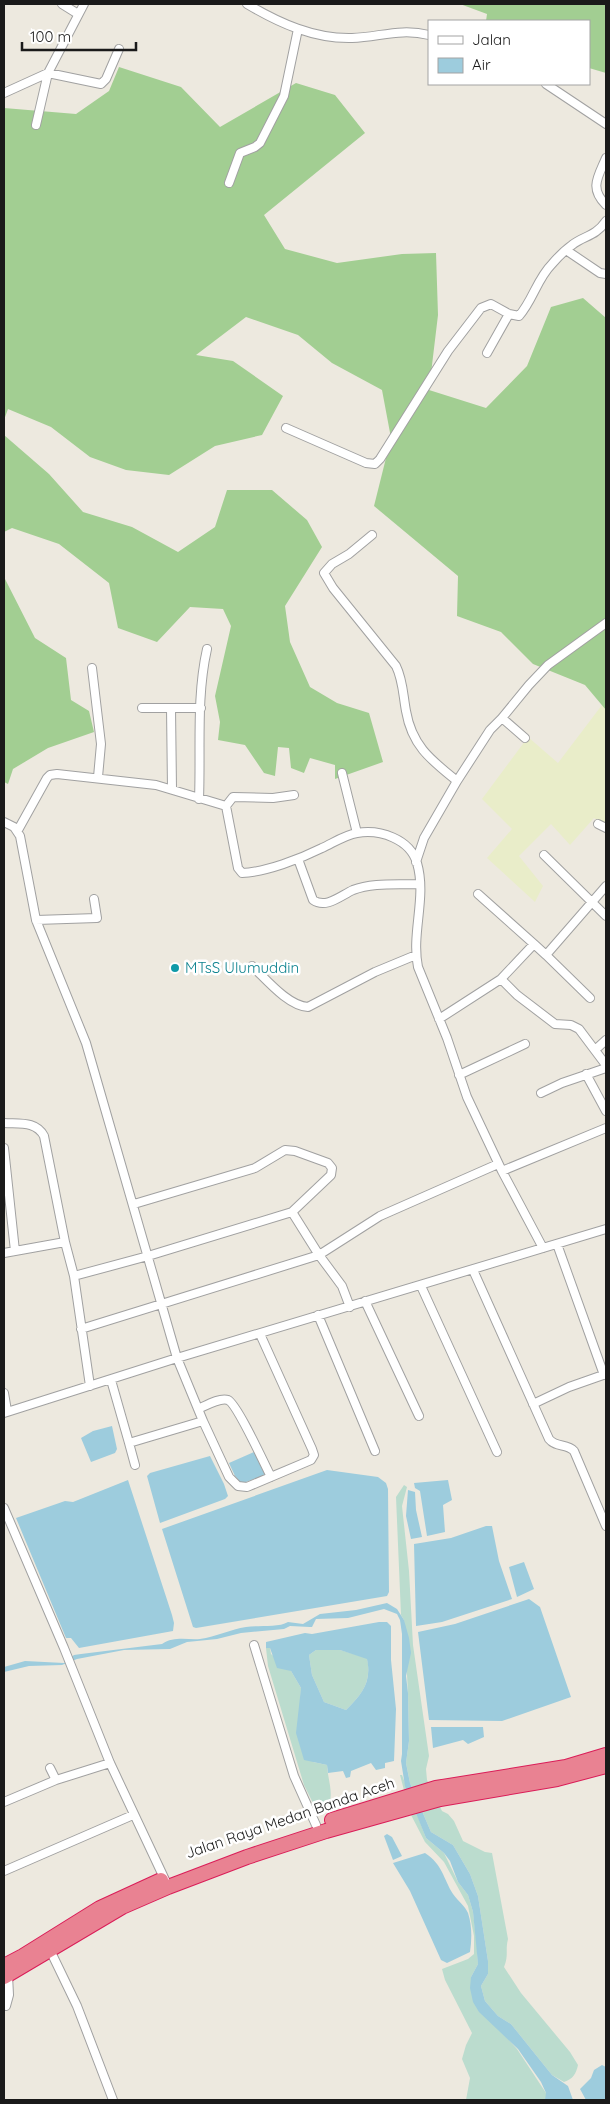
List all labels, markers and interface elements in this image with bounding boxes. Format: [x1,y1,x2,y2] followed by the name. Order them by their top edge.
[22,20,136,52] scale bar
[428,20,590,85] legend
[30,27,71,46] text: 100 m
[472,30,511,49] text: Jalan
[472,55,491,74] text: Air
[185,958,299,977] place label: MTsS Ulumuddin
[169,962,181,974] marker: MTsS Ulumuddin
[183,1773,397,1862] street label: Jalan Raya Medan Banda Aceh

